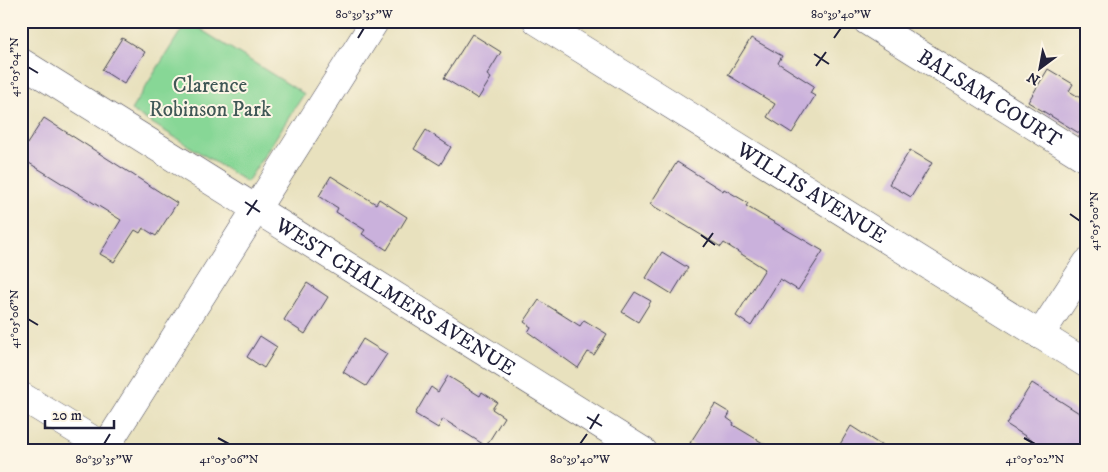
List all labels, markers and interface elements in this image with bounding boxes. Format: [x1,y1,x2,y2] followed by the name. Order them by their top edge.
[335,7,394,22] text: 80°39'35"W
[811,7,872,22] text: 80°39'40"W
[7,37,22,97] text: 41°05'04"N
[1016,42,1066,92] north arrow
[913,44,1066,154] street label: BALSAM COURT
[1024,67,1043,89] text: N
[149,73,272,123] park label: Clarence Robinson Park
[731,136,891,250] street label: WILLIS AVENUE
[1087,191,1102,251] text: 41°05'00"N
[269,212,520,382] street label: WEST CHALMERS AVENUE
[7,289,22,349] text: 41°05'06"N
[45,397,114,429] scale bar
[52,406,82,425] text: 20 m
[75,452,134,467] text: 80°39'35"W
[199,452,259,467] text: 41°05'06"N
[550,452,611,467] text: 80°39'40"W
[1006,452,1065,467] text: 41°05'02"N

